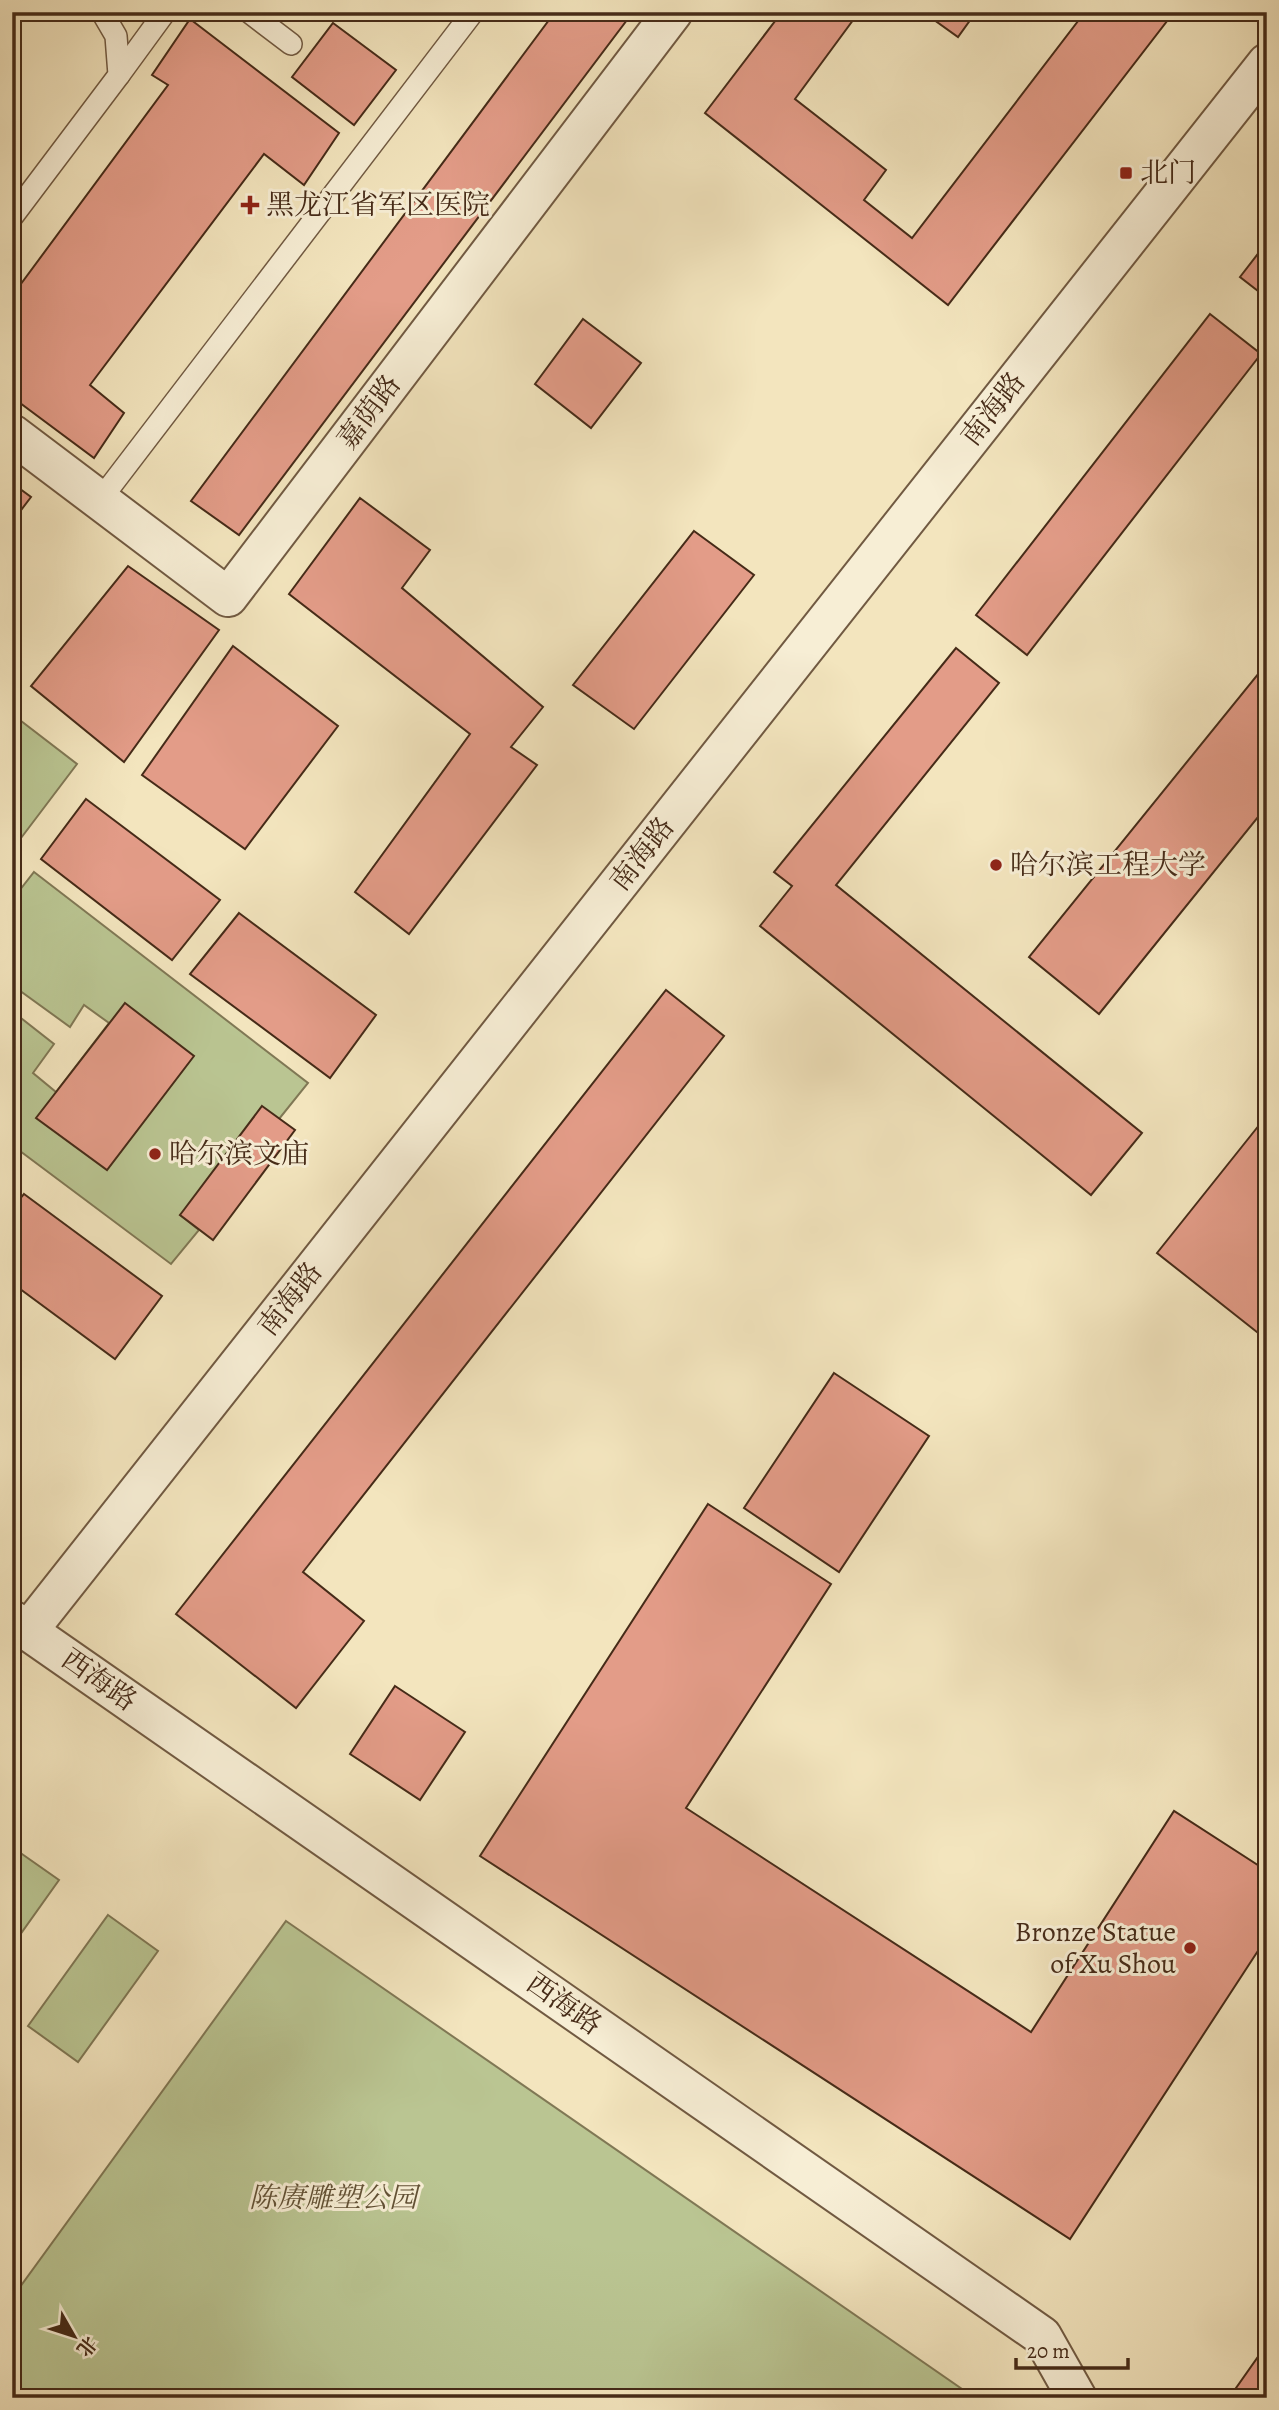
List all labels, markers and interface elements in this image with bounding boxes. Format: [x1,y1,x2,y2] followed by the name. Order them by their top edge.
[1140,154,1196,192] place label: 北门
[1118,165,1134,181] marker: 北门
[266,186,490,224] place label: 黑龙江省军区医院
[240,195,260,215] marker: 黑龙江省军区医院
[952,364,1034,454] street label: 南海路
[329,367,409,457] street label: 嘉荫路
[601,809,683,899] street label: 南海路
[1010,846,1206,884] place label: 哈尔滨工程大学
[988,857,1004,873] marker: 哈尔滨工程大学
[169,1135,309,1173] place label: 哈尔滨文庙
[147,1146,163,1162] marker: 哈尔滨文庙
[249,1254,331,1344] street label: 南海路
[54,1640,144,1720] street label: 西海路
[1015,1913,1177,1983] place label: Bronze Statue of Xu Shou
[1182,1940,1198,1956] marker: Bronze Statue of Xu Shou
[519,1964,609,2044] street label: 西海路
[249,2179,421,2217] park label: 陈赓雕塑公园
[38,2302,108,2372] north arrow
[1016,2326,1128,2370] scale bar
[70,2330,103,2362] text: 北
[1027,2337,1070,2365] text: 20 m

